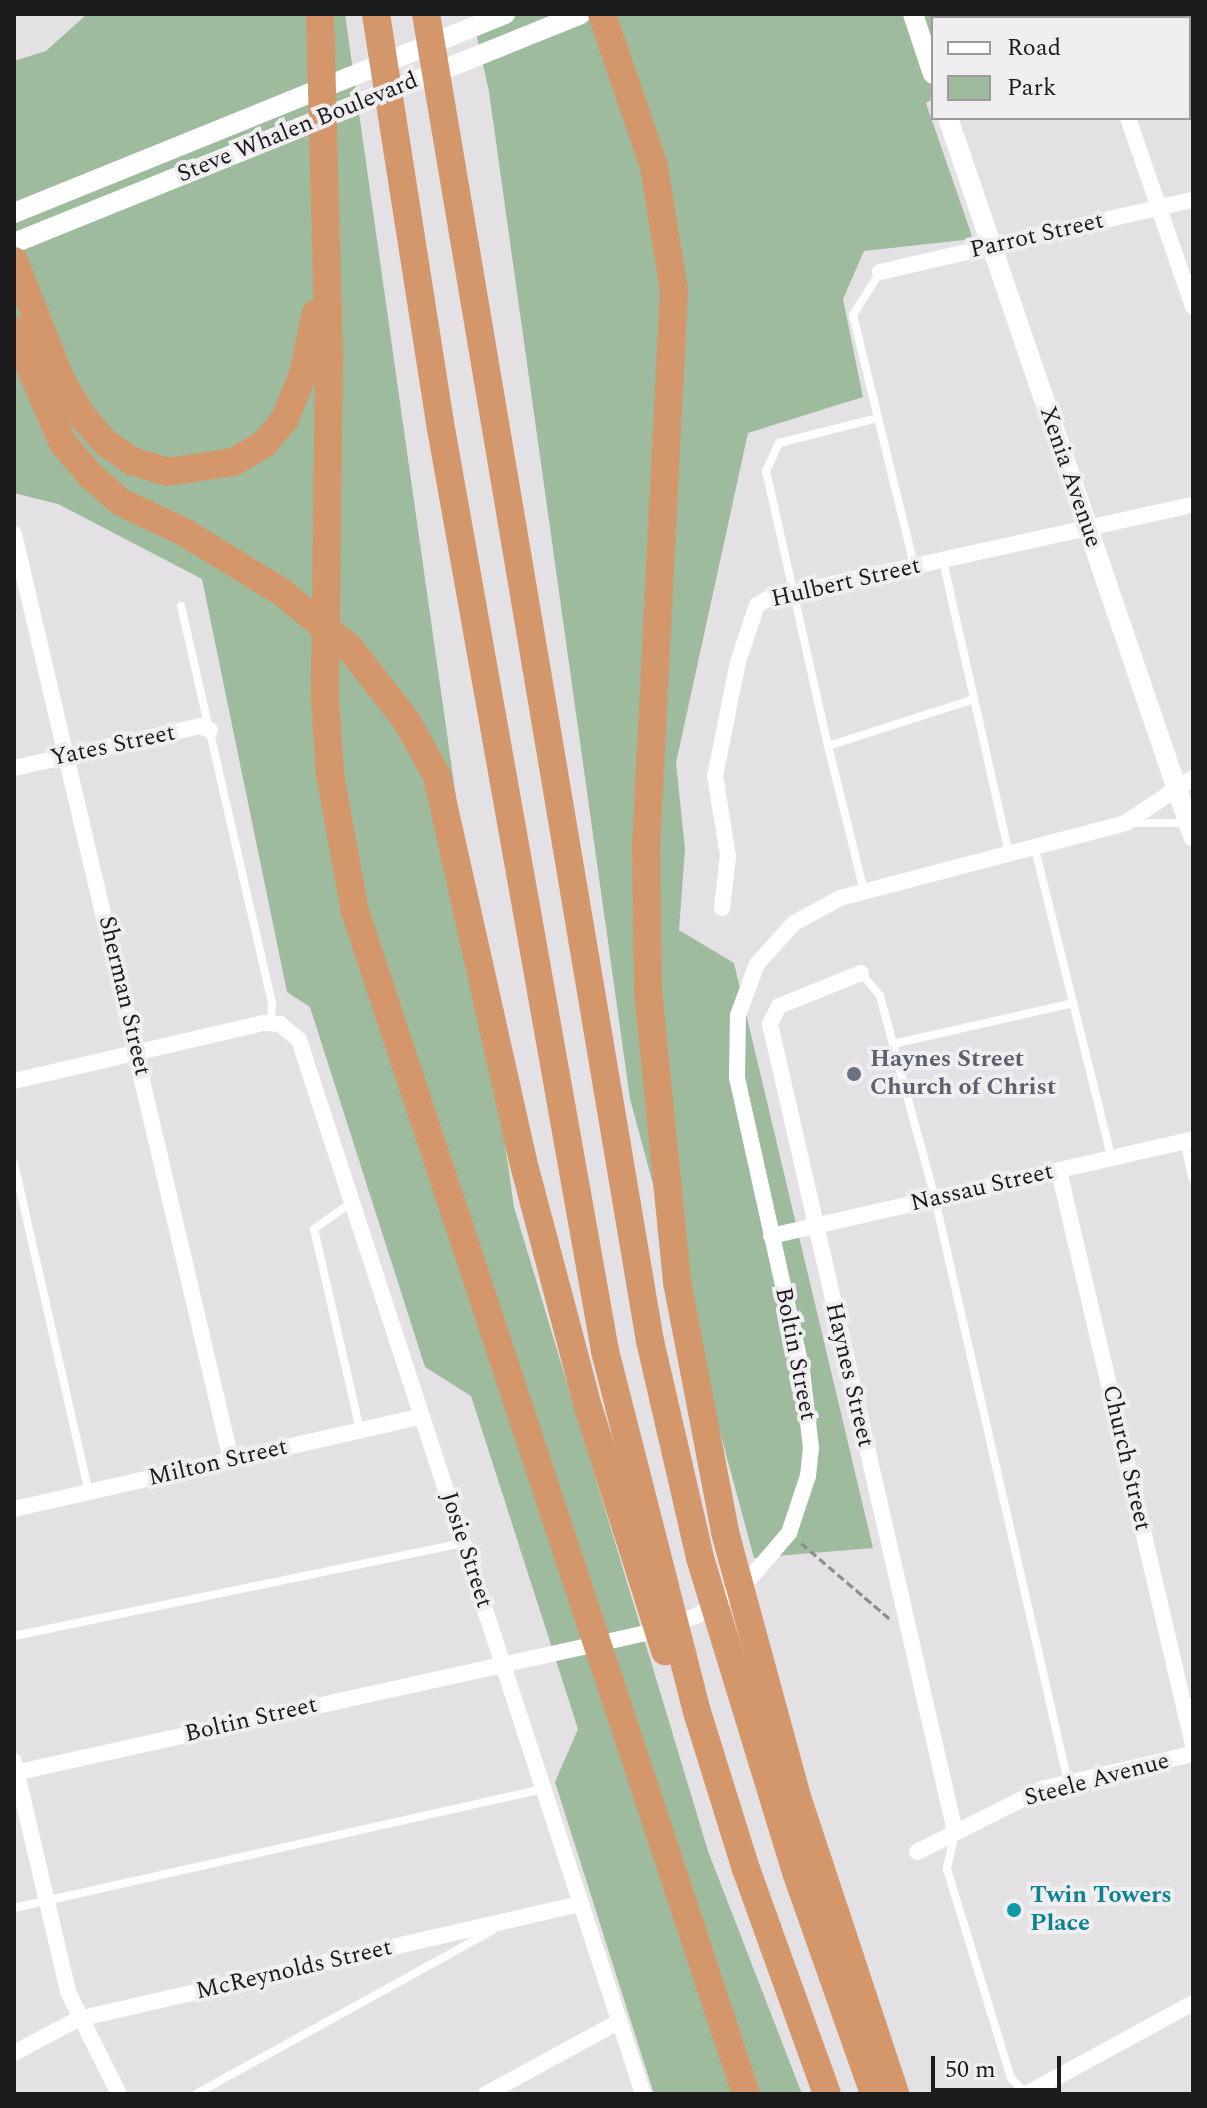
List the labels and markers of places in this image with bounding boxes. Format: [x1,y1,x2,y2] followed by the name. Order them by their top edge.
[870,1046,1056,1102] place label: Haynes Street Church of Christ
[845,1065,863,1083] marker: Haynes Street Church of Christ
[1030,1882,1172,1938] place label: Twin Towers Place
[1005,1901,1023,1919] marker: Twin Towers Place

